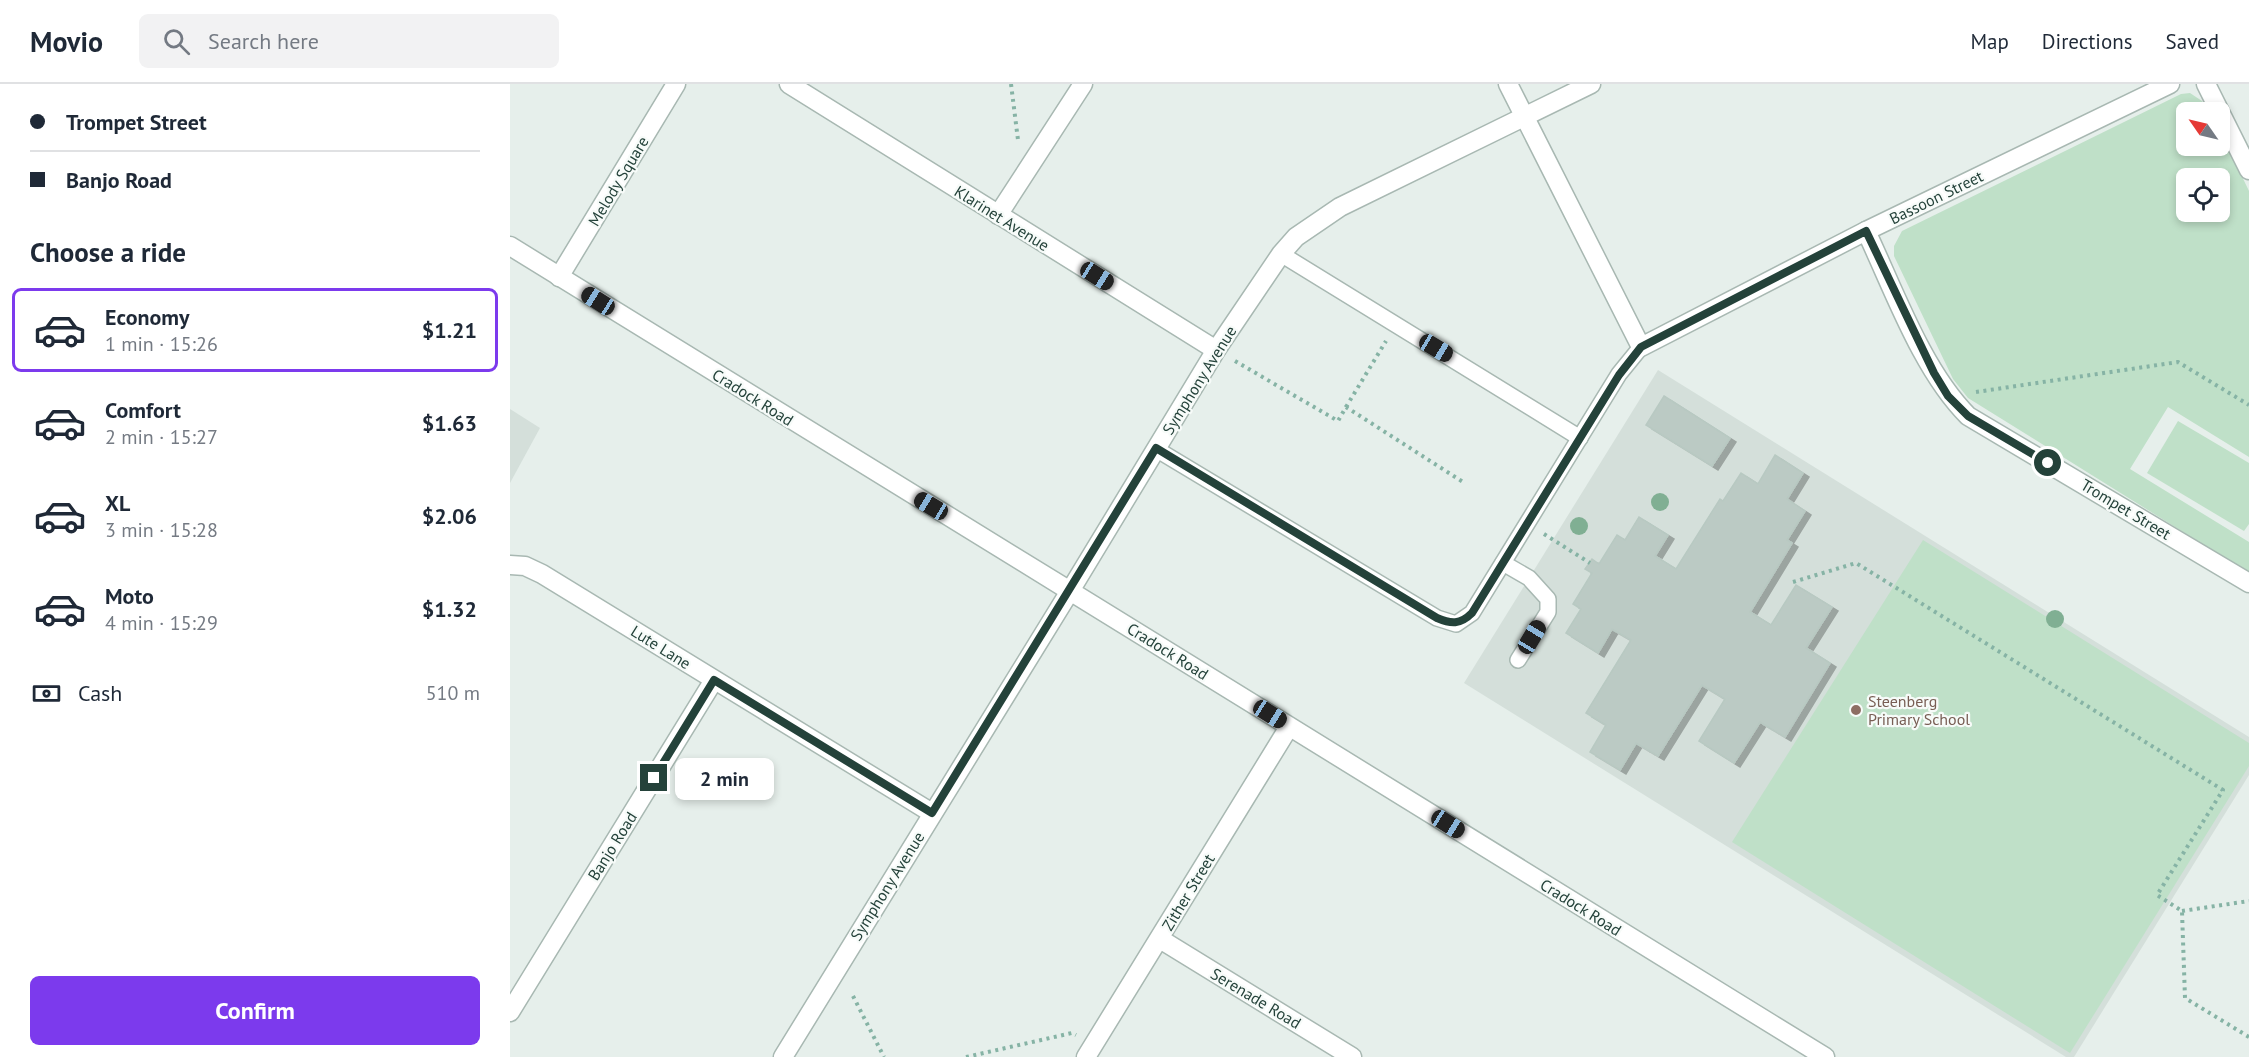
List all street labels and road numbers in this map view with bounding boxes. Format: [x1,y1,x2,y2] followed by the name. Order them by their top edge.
[583,133,653,229] street label: Melody Square
[1886,165,1987,228] street label: Bassoon Street
[951,181,1053,255] street label: Klarinet Avenue
[1158,322,1240,438] street label: Symphony Avenue
[709,364,797,430] street label: Cradock Road
[2077,474,2175,544] street label: Trompet Street
[1124,618,1212,684] street label: Cradock Road
[627,621,695,673] street label: Lute Lane
[583,808,641,884] street label: Banjo Road
[846,828,928,944] street label: Symphony Avenue
[1157,850,1219,934] street label: Zither Street
[1537,874,1625,940] street label: Cradock Road
[1207,963,1305,1033] street label: Serenade Road

